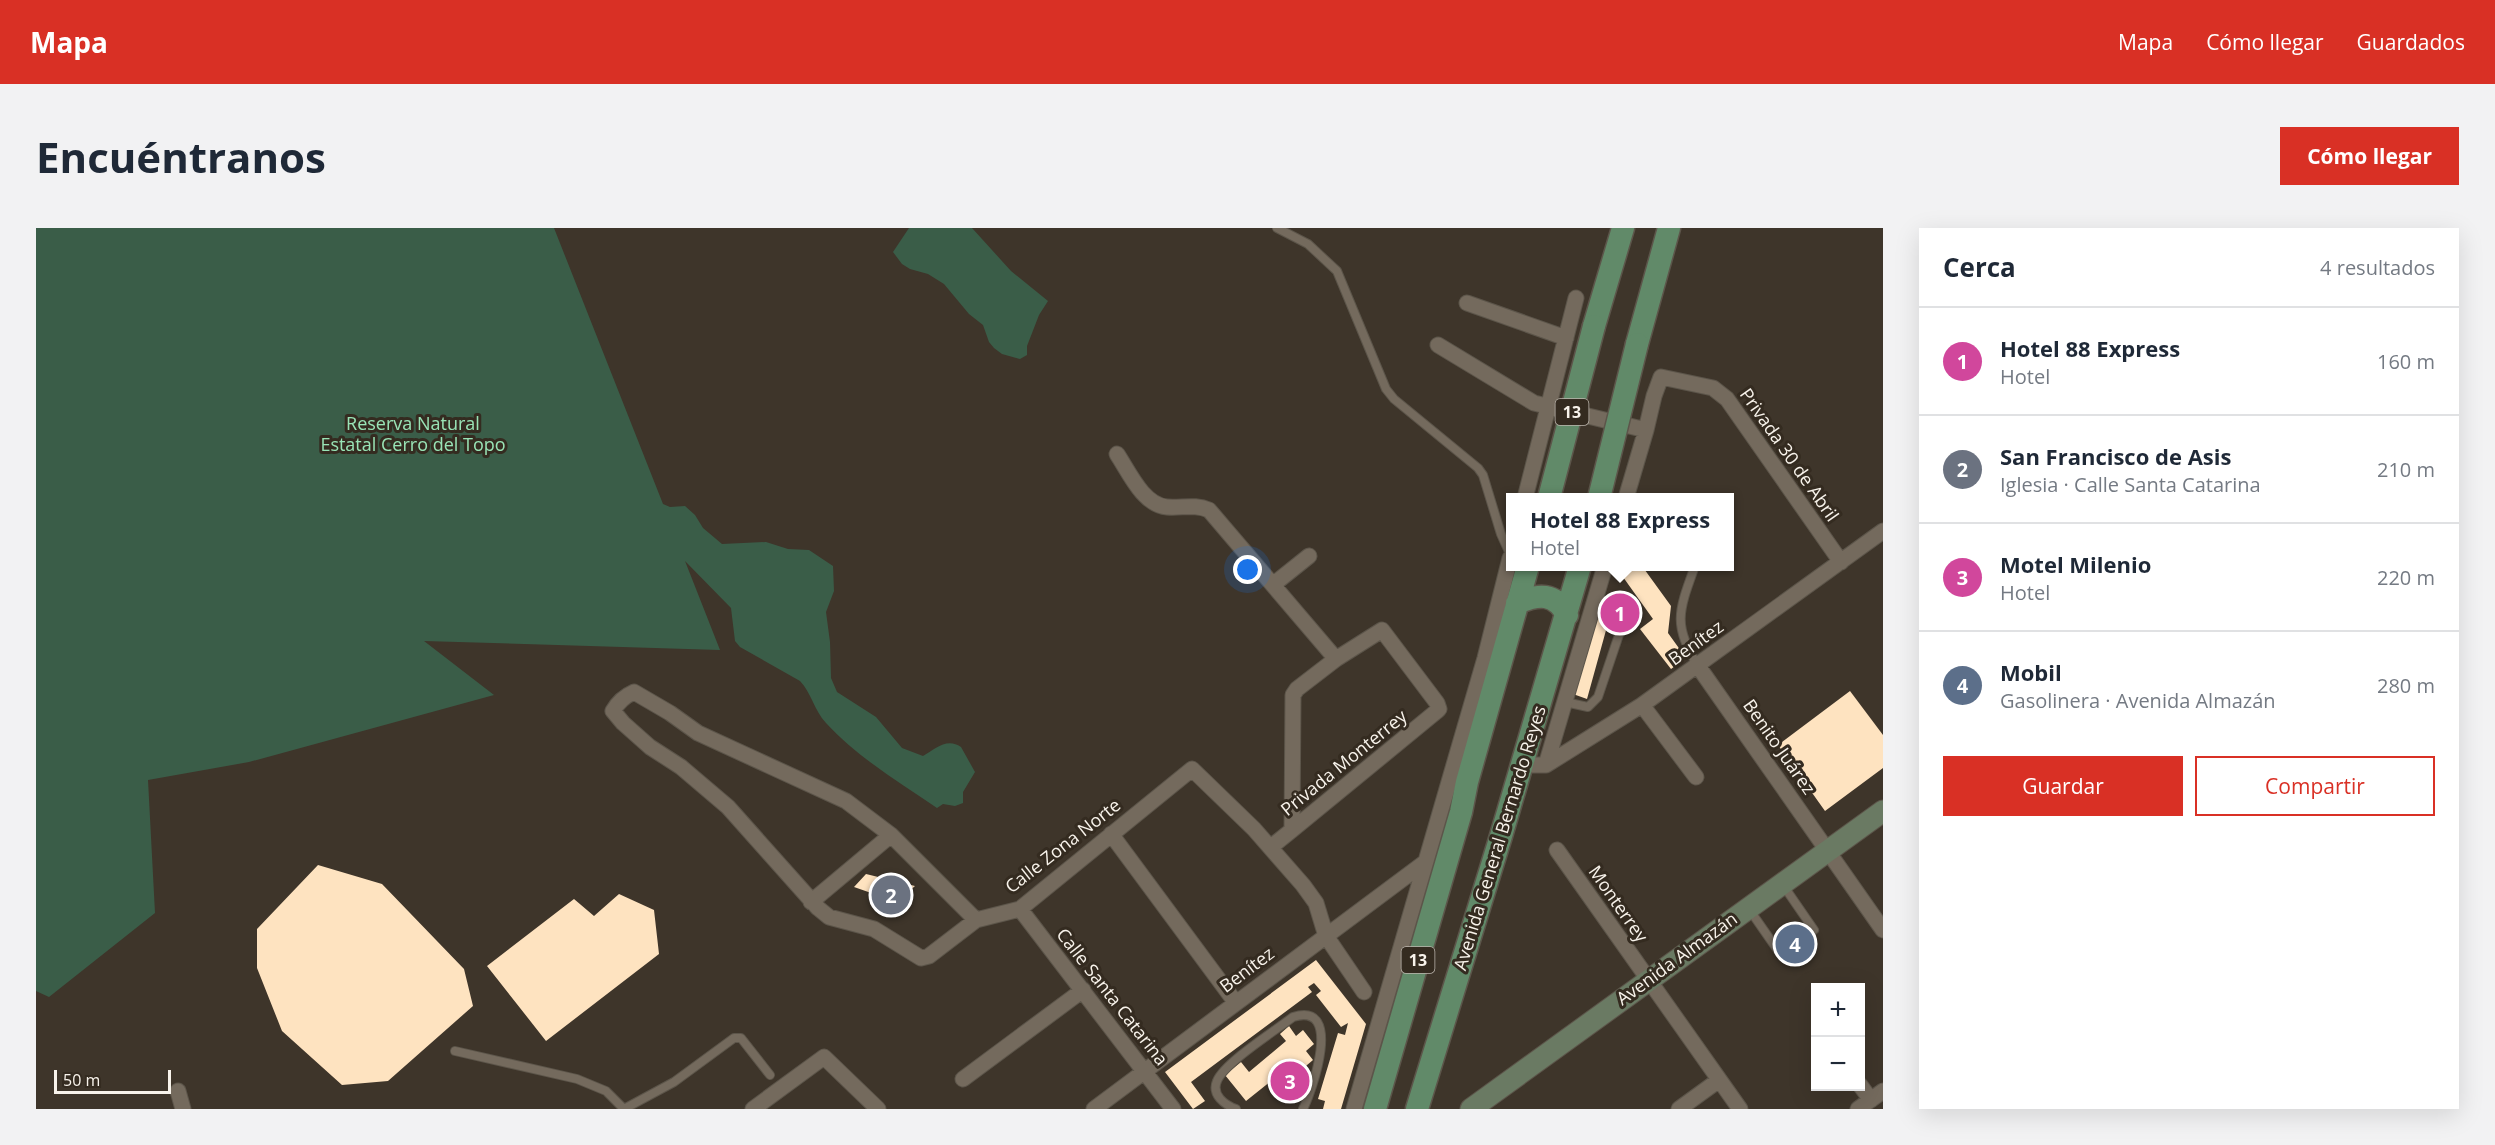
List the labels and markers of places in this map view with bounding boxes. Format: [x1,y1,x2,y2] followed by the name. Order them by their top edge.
[1600,590,1640,636] pin: 1
[872,872,910,918] pin: 2
[1776,922,1814,966] pin: 4
[1270,1058,1310,1104] pin: 3

